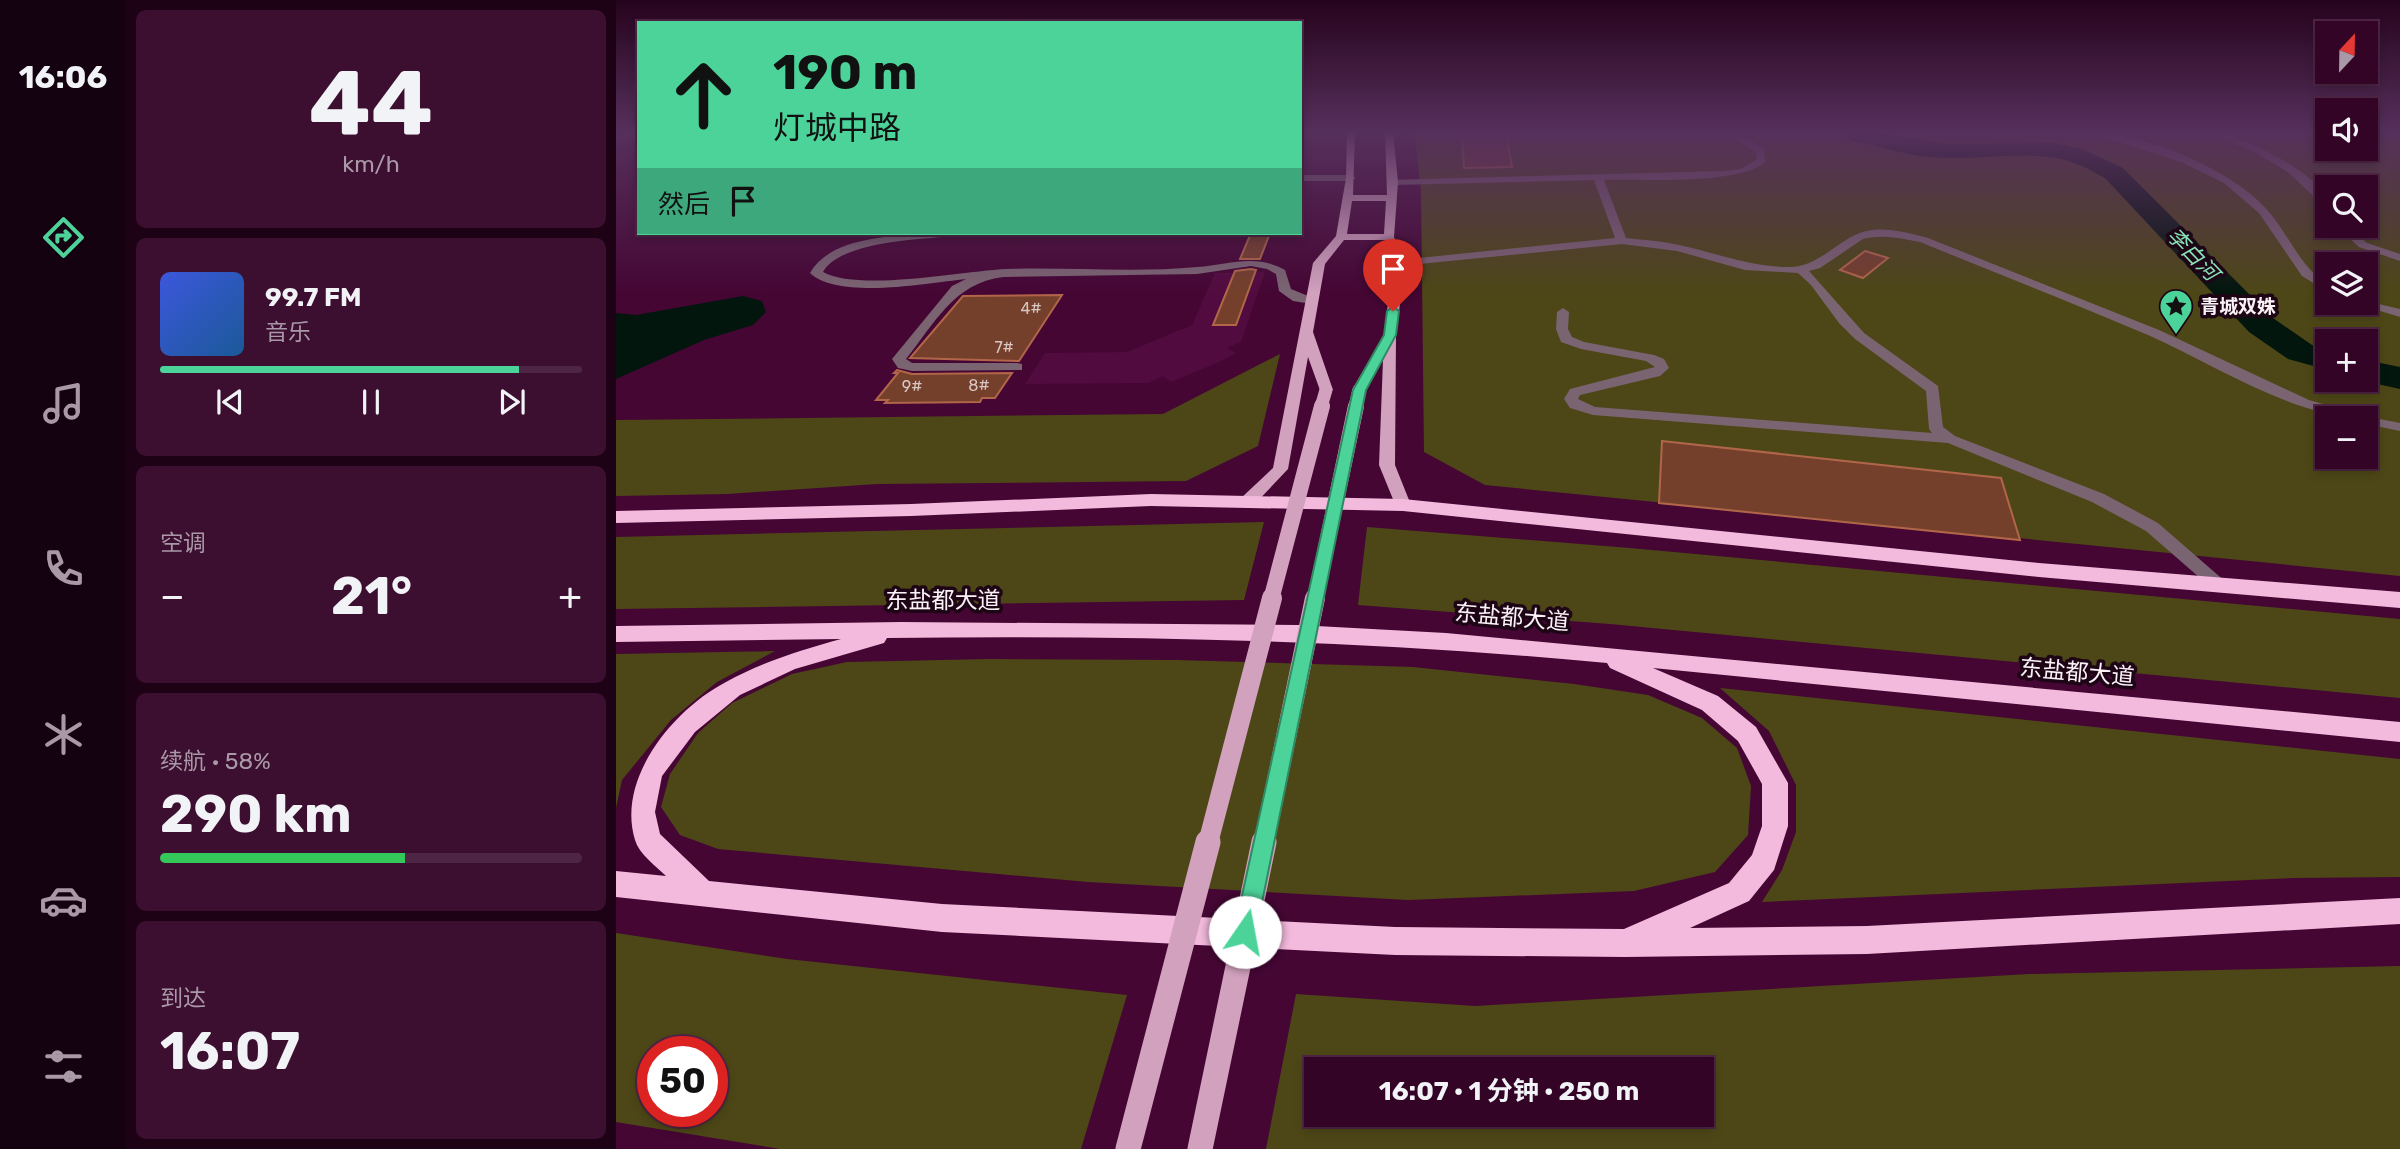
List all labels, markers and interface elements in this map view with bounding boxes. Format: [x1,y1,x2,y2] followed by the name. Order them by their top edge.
[2315,21,2378,84] north arrow
[2315,21,2378,469] map controls
[773,43,917,101] text: 190 m
[658,49,749,140] icon: ahead
[309,50,433,158] text: 44
[19,58,107,96] text: 16:06
[2315,98,2378,161] button: sound
[773,109,901,147] text: 灯城中路
[342,150,400,178] text: km/h
[2315,175,2378,238] button: search
[724,182,762,220] icon: arrive
[658,189,710,220] text: 然后
[39,213,88,262] icon: directions
[2162,223,2227,288] water label: 李白河
[1363,239,1423,311] pin
[1374,250,1412,288] icon: arrive
[2315,252,2378,315] button: layers
[265,282,362,313] text: 99.7 FM
[2157,287,2195,336] place icon: 青城双姝
[2200,295,2276,318] place label: 青城双姝
[1020,299,1042,318] house number: 4#
[265,318,311,346] text: 音乐
[2315,329,2378,392] button: +
[994,338,1014,357] house number: 7#
[968,376,990,395] house number: 8#
[902,377,922,396] house number: 9#
[39,379,88,428] icon: music
[211,383,249,421] icon: previous
[352,383,390,421] icon: pause
[493,383,531,421] icon: next
[2315,406,2378,469] button: −
[160,529,206,557] text: 空调
[39,544,88,593] icon: phone
[331,565,412,627] text: 21°
[160,573,185,619] text: −
[558,573,582,619] text: +
[886,586,1001,614] street label: 东盐都大道
[1453,598,1571,636] street label: 东盐都大道
[2018,653,2136,691] street label: 东盐都大道
[39,710,88,759] icon: climate
[160,747,271,775] text: 续航 · 58%
[160,783,352,845] text: 290 km
[39,876,88,925] icon: car
[1208,895,1282,969] position arrow
[160,984,206,1012] text: 到达
[160,1020,300,1082] text: 16:07
[637,1036,728,1127] speed limit sign: 50
[39,1042,88,1091] icon: filters
[1379,1076,1639,1107] text: 16:07 · 1 分钟 · 250 m

